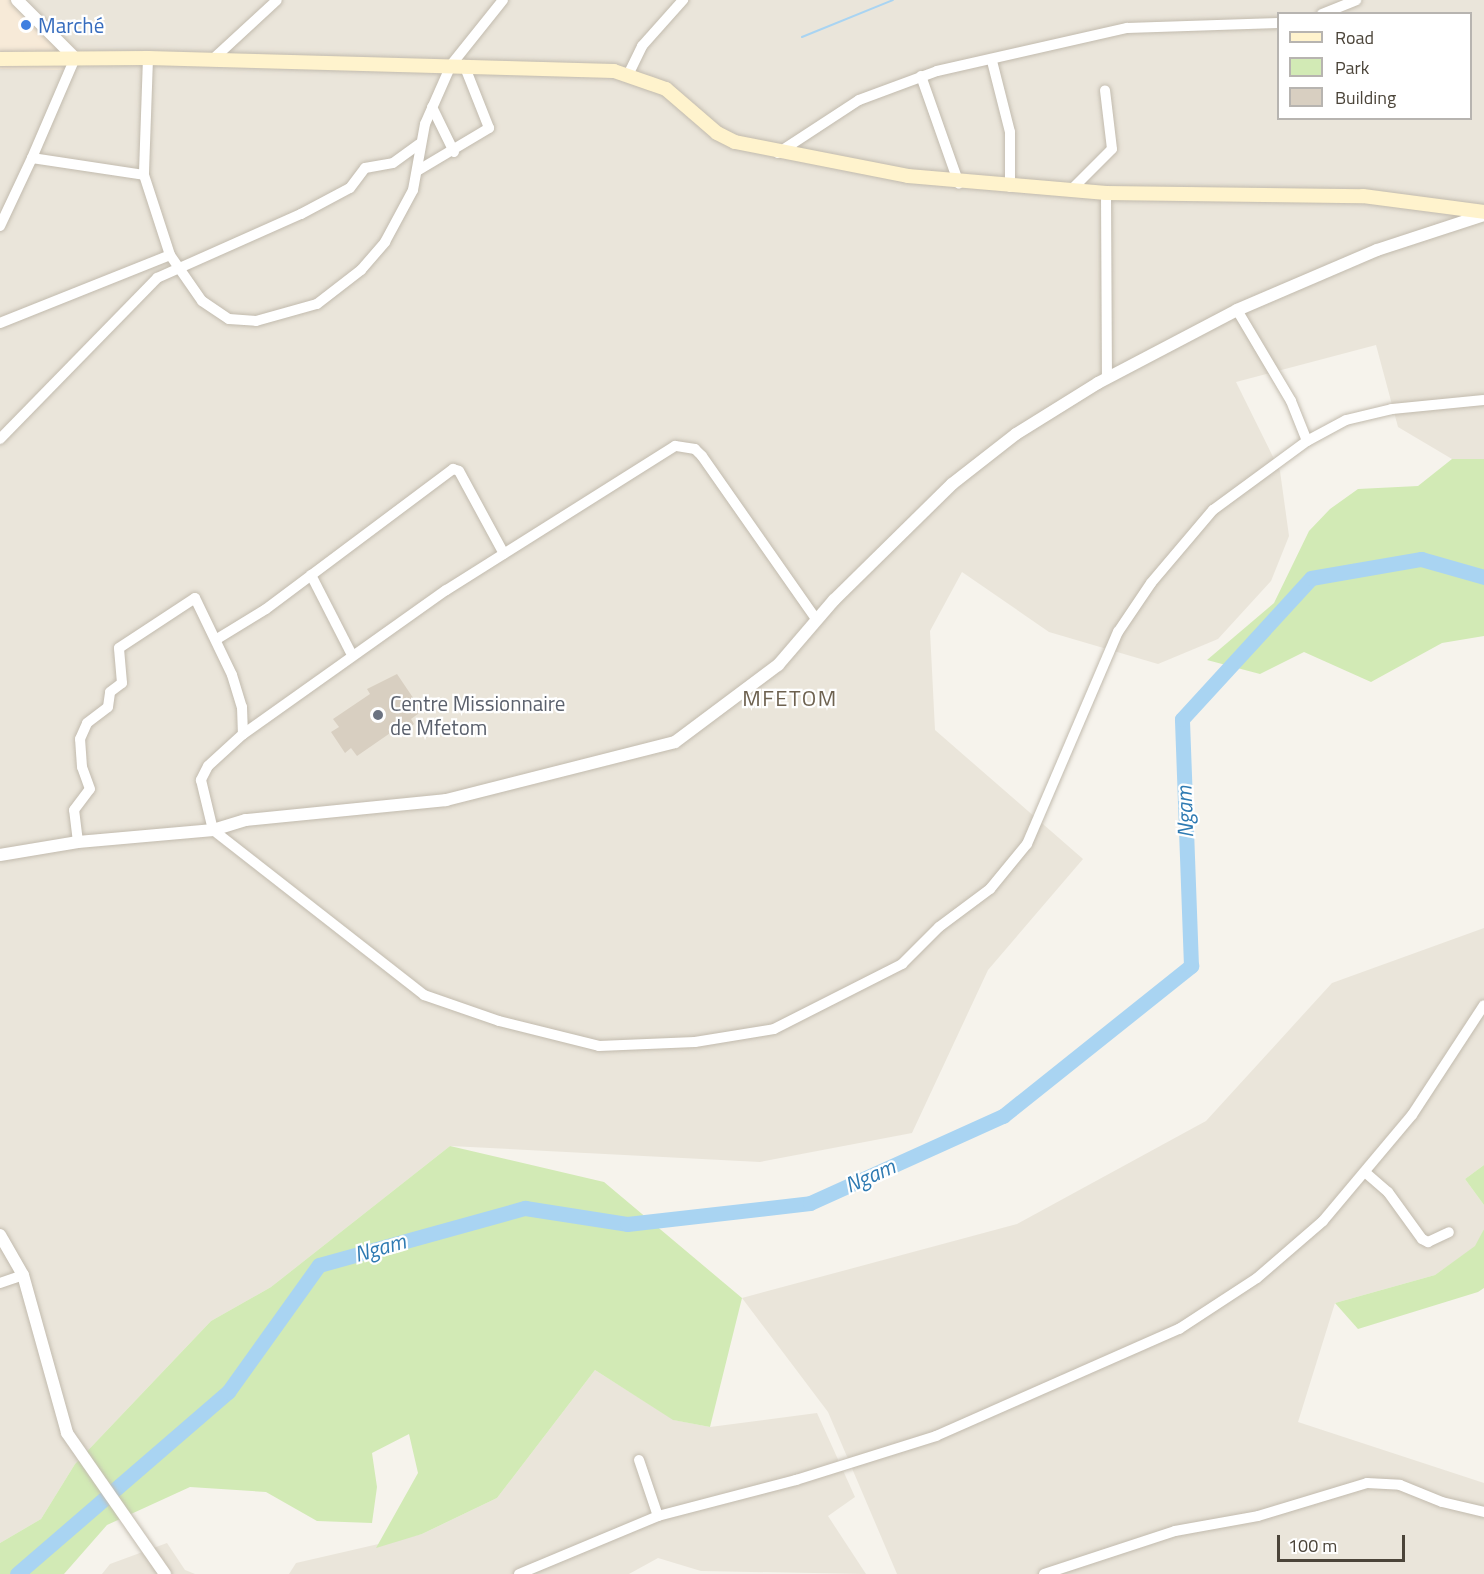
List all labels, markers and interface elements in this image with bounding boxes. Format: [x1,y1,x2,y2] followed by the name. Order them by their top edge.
[38,12,104,38] place label: Marché
[1277,12,1472,120] legend
[19,18,33,32] marker: Marché
[1335,24,1374,51] text: Road
[1335,54,1369,81] text: Park
[1335,84,1396,111] text: Building
[742,686,838,712] district label: MFETOM
[390,690,565,740] place label: Centre Missionnaire de Mfetom
[371,708,385,722] marker: Centre Missionnaire de Mfetom
[1171,786,1199,838] water label: Ngam
[841,1153,899,1199] water label: Ngam
[351,1228,409,1268] water label: Ngam
[1280,1523,1408,1561] scale bar
[1288,1532,1337,1559] text: 100 m

